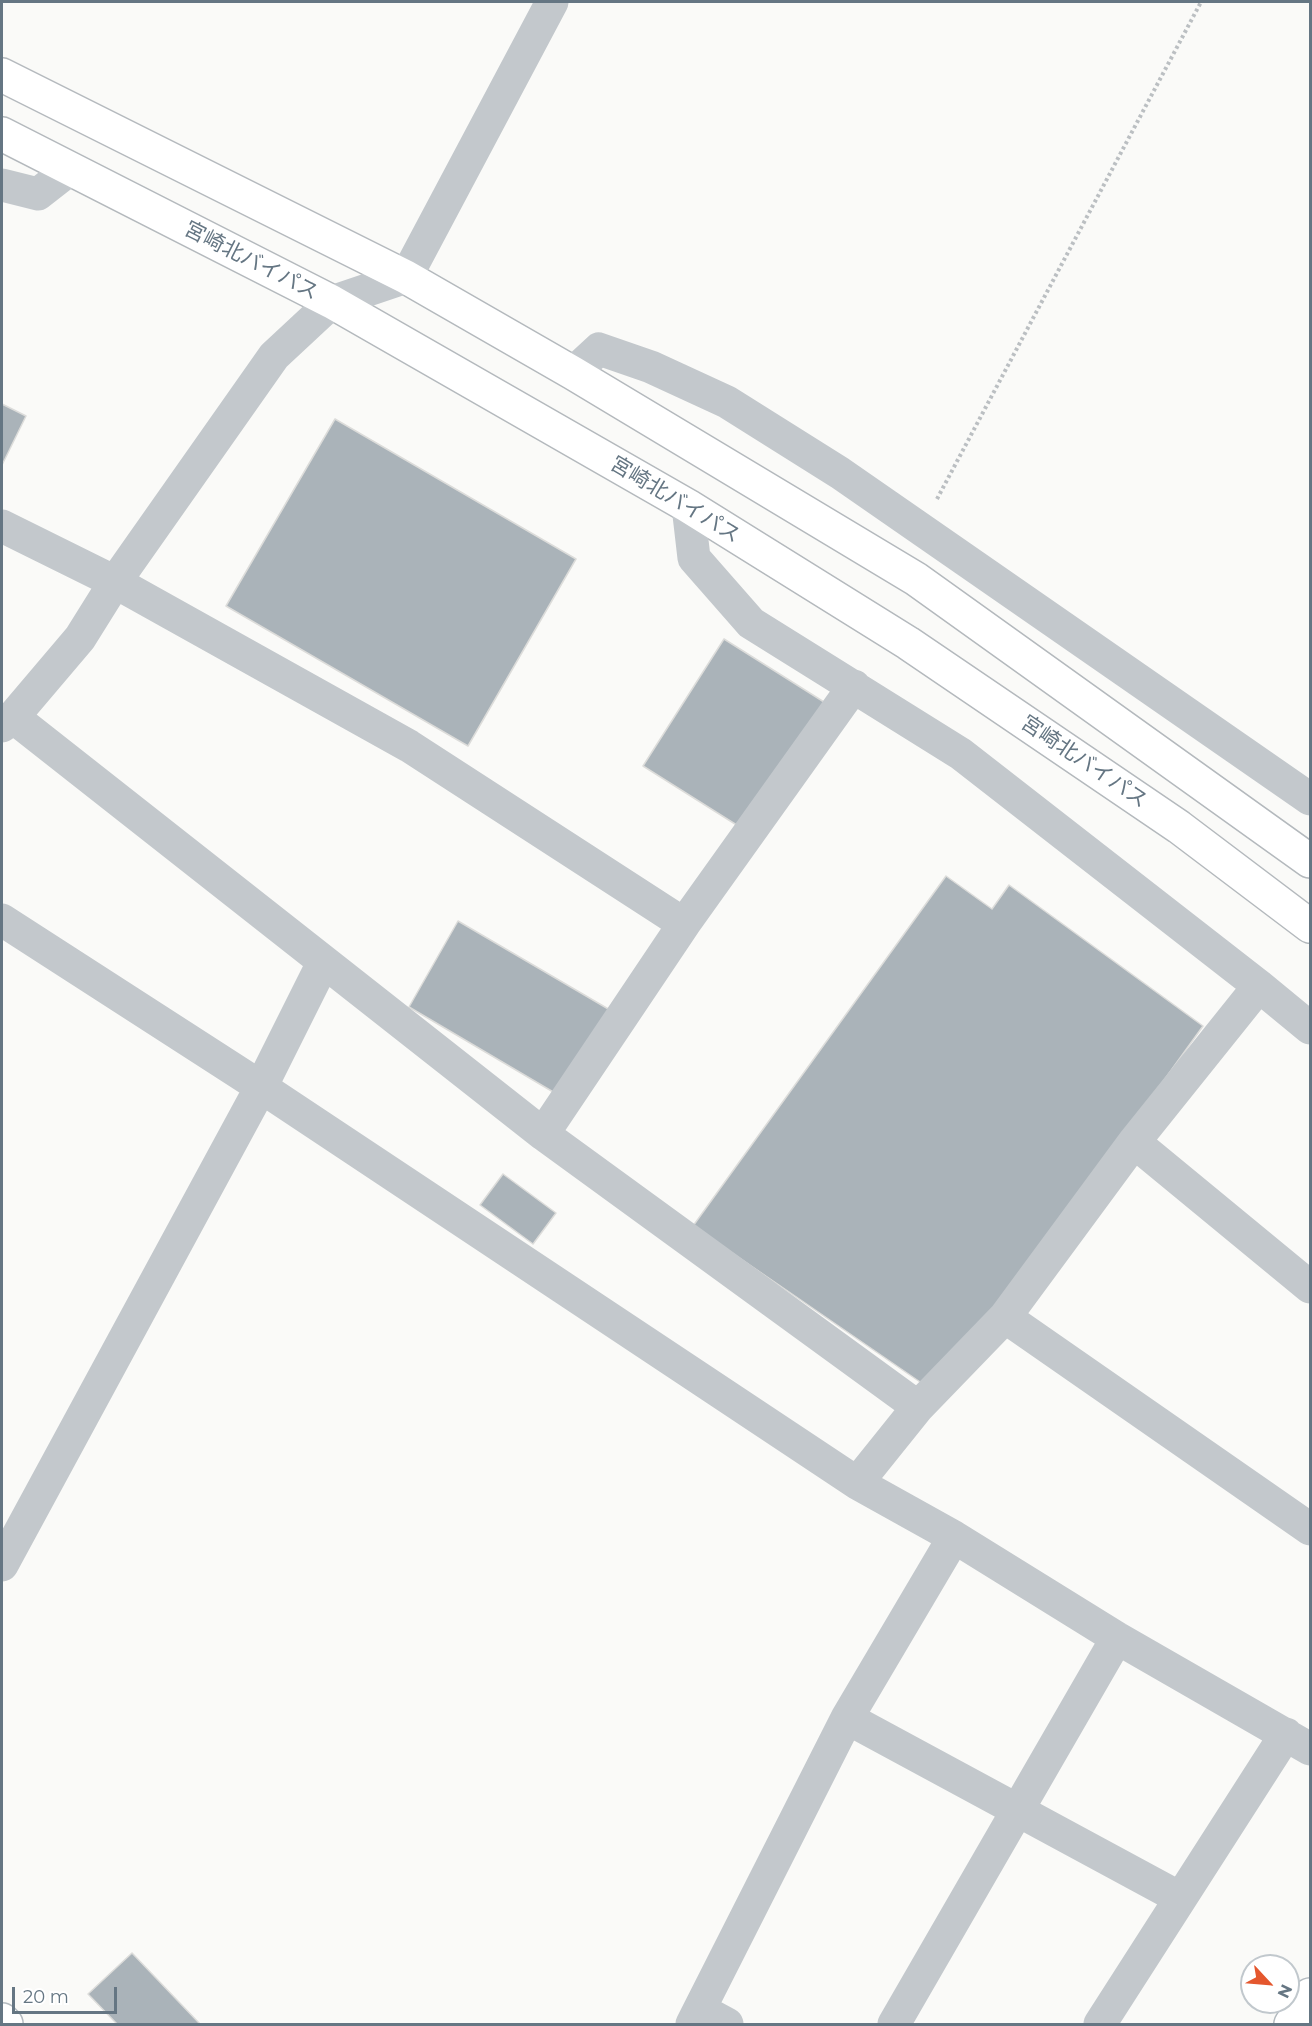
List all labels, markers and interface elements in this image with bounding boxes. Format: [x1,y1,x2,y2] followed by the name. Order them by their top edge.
[180,216,322,306] street label: 宮崎北バイパス
[606,451,744,549] street label: 宮崎北バイパス
[1016,710,1152,814] street label: 宮崎北バイパス
[1240,1954,1300,2014] north arrow
[15,1975,120,2013] scale bar
[1273,1981,1296,2001] text: N
[23,1986,69,2008] text: 20 m

